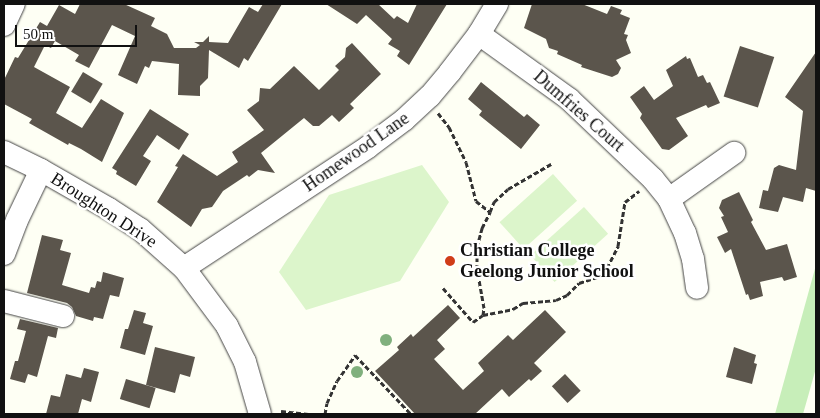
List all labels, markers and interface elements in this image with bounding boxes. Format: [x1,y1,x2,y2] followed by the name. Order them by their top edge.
[18,15,140,47] scale bar
[23,26,53,42] text: 50 m
[529,66,629,156] street label: Dumfries Court
[299,107,413,197] street label: Homewood Lane
[47,168,161,252] street label: Broughton Drive
[460,240,634,282] place label: Christian College Geelong Junior School
[444,255,456,267] marker: Christian College Geelong Junior School

